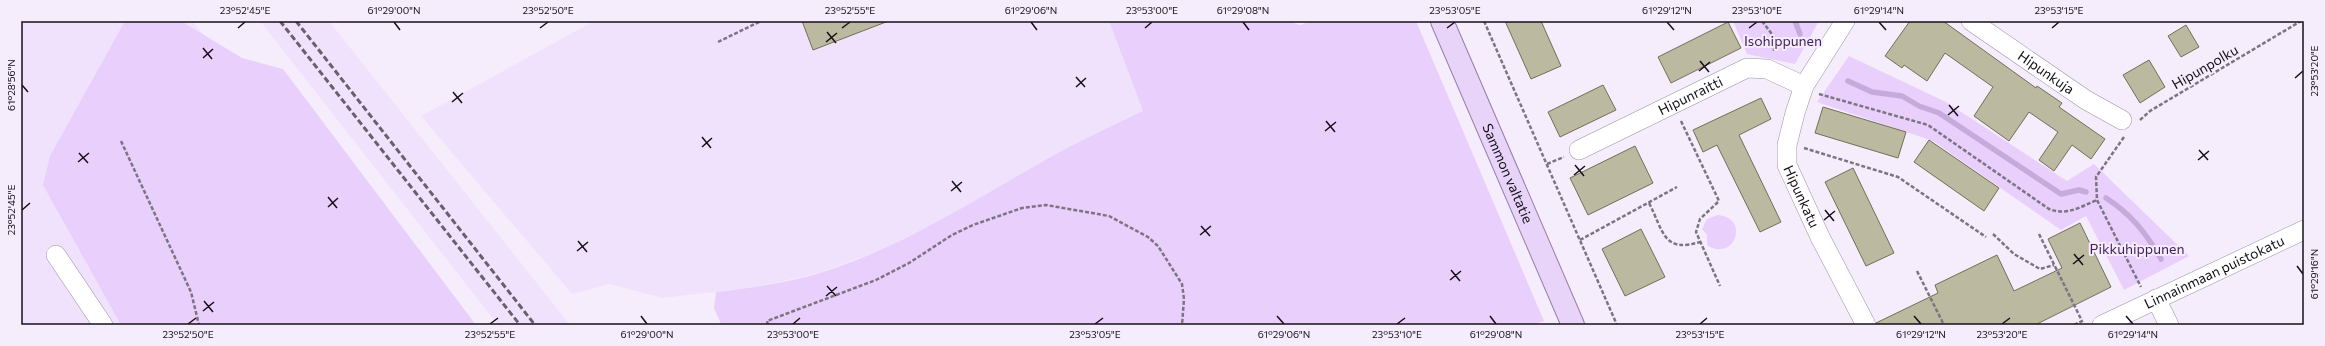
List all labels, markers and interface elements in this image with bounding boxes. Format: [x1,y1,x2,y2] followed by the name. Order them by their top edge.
[220,4,270,16] text: 23°52'45"E
[367,4,421,16] text: 61°29'00"N
[522,4,574,16] text: 23°52'50"E
[825,4,875,16] text: 23°52'55"E
[1005,4,1057,16] text: 61°29'06"N
[1126,4,1178,16] text: 23°53'00"E
[1217,4,1269,16] text: 61°29'08"N
[1429,4,1481,16] text: 23°53'05"E
[1642,4,1692,16] text: 61°29'12"N
[1732,4,1782,16] text: 23°53'10"E
[1854,4,1904,16] text: 61°29'14"N
[2034,4,2084,16] text: 23°53'15"E
[1744,32,1822,49] park label: Isohippunen
[2169,41,2241,92] street label: Hipunpolku
[2308,45,2320,97] text: 23°53'20"E
[2015,47,2078,97] street label: Hipunkuja
[5,59,17,111] text: 61°28'56"N
[1655,72,1725,118] street label: Hipunraitti
[1479,121,1537,226] street label: Sammon valtatie
[1780,162,1824,230] street label: Hipunkatu
[5,185,17,235] text: 23°52'45"E
[2141,232,2287,312] street label: Linnainmaan puistokatu
[2090,240,2184,257] park label: Pikkuhippunen
[2308,249,2320,299] text: 61°29'16"N
[162,328,214,340] text: 23°52'50"E
[465,328,515,340] text: 23°52'55"E
[620,328,674,340] text: 61°29'00"N
[767,328,819,340] text: 23°53'00"E
[1069,328,1121,340] text: 23°53'05"E
[1258,328,1310,340] text: 61°29'06"N
[1372,328,1422,340] text: 23°53'10"E
[1470,328,1522,340] text: 61°29'08"N
[1675,328,1725,340] text: 23°53'15"E
[1896,328,1946,340] text: 61°29'12"N
[1976,328,2028,340] text: 23°53'20"E
[2108,328,2158,340] text: 61°29'14"N

